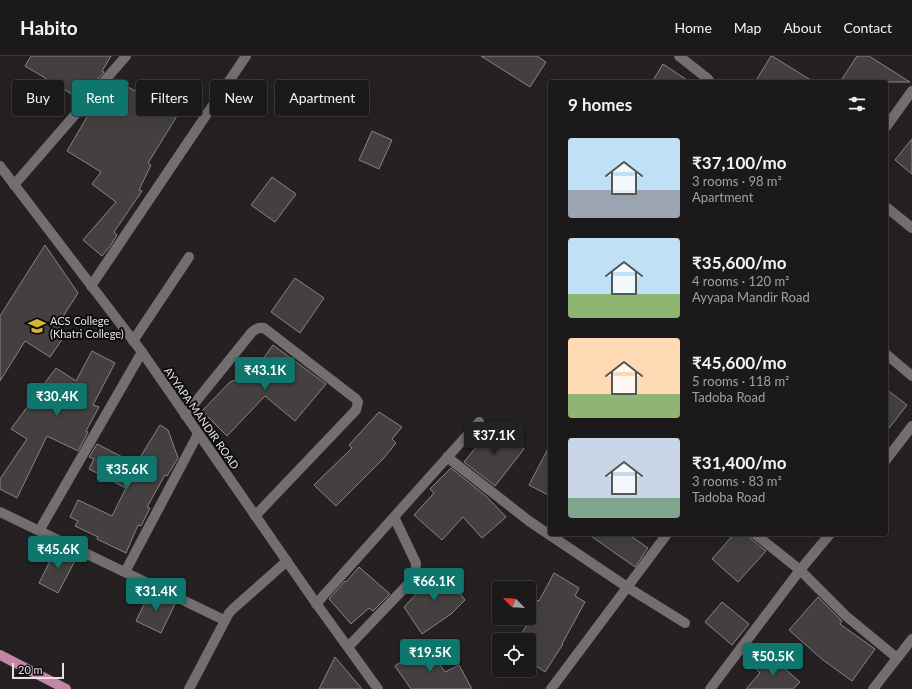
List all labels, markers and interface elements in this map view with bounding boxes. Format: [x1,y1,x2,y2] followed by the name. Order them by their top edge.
[20,16,78,39] text: Habito
[674,19,712,36] text: Home
[734,19,761,36] text: Map
[783,19,821,36] text: About
[843,19,892,36] text: Contact
[12,80,64,116] chip: Buy
[72,80,128,116] chip: Rent
[136,80,202,116] chip: Filters
[210,80,267,116] chip: New
[275,80,369,116] chip: Apartment
[846,93,868,115] icon: filters
[568,94,632,115] text: 9 homes
[692,152,787,173] text: ₹37,100/mo
[600,154,648,202] icon: home
[692,173,782,189] text: 3 rooms · 98 m²
[692,189,753,205] text: Apartment
[692,252,787,273] text: ₹35,600/mo
[600,254,648,302] icon: home
[692,273,789,289] text: 4 rooms · 120 m²
[692,289,810,305] text: Ayyapa Mandir Road
[50,314,124,340] place label: ACS College (Khatri College)
[27,316,47,336] school or university icon: ACS College (Khatri College)
[692,352,787,373] text: ₹45,600/mo
[600,354,648,402] icon: home
[232,357,298,391] pin: ₹43.1K
[244,362,286,378] text: ₹43.1K
[162,365,242,471] street label: AYYAPA MANDIR ROAD
[692,373,789,389] text: 5 rooms · 118 m²
[24,383,90,417] pin: ₹30.4K
[36,388,78,404] text: ₹30.4K
[692,389,765,405] text: Tadoba Road
[461,422,527,456] pin: ₹37.1K
[473,427,515,443] text: ₹37.1K
[692,452,787,473] text: ₹31,400/mo
[600,454,648,502] icon: home
[94,456,160,490] pin: ₹35.6K
[106,461,148,477] text: ₹35.6K
[692,473,782,489] text: 3 rooms · 83 m²
[692,489,765,505] text: Tadoba Road
[25,536,91,570] pin: ₹45.6K
[37,541,79,557] text: ₹45.6K
[401,568,467,602] pin: ₹66.1K
[413,573,455,589] text: ₹66.1K
[123,578,189,612] pin: ₹31.4K
[492,581,536,625] north arrow
[492,581,536,677] map controls
[135,583,177,599] text: ₹31.4K
[492,633,536,677] button: locate
[397,639,463,673] pin: ₹19.5K
[740,643,806,677] pin: ₹50.5K
[409,644,451,660] text: ₹19.5K
[752,648,794,664] text: ₹50.5K
[12,661,64,680] scale bar
[18,663,43,676] text: 20 m

